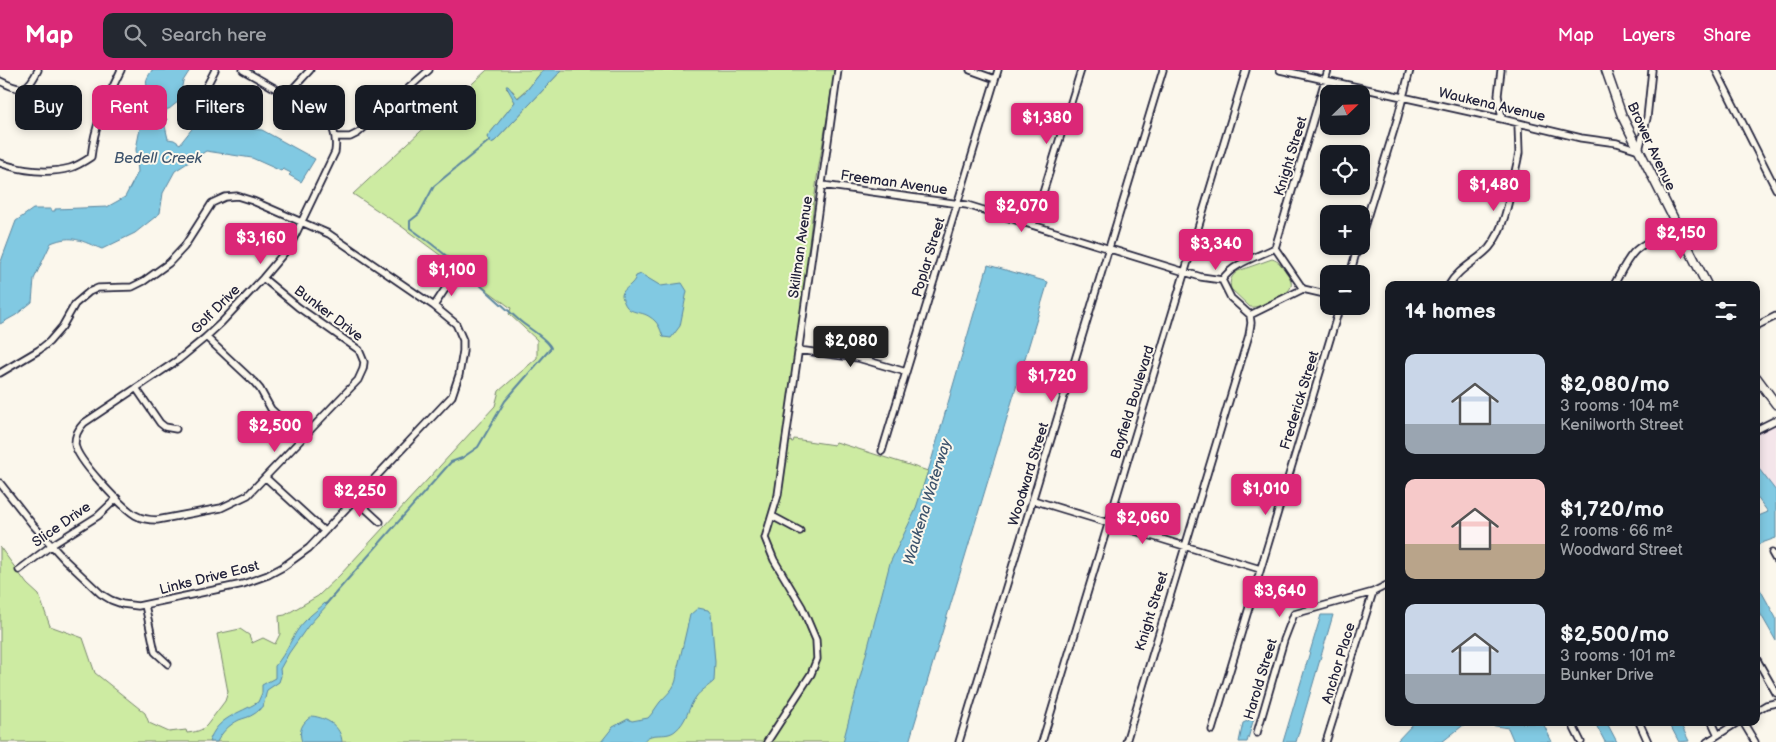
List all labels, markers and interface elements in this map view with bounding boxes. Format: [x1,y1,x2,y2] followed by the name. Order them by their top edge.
[103,13,453,58] search box
[25,21,73,50] text: Map
[121,21,149,49] icon: search
[161,24,267,47] text: Search here
[1558,25,1594,46] text: Map
[1622,25,1675,46] text: Layers
[1703,25,1751,46] text: Share
[1437,84,1547,125] street label: Waukena Avenue
[15,85,82,130] chip: Buy
[92,85,167,130] chip: Rent
[177,85,263,130] chip: Filters
[273,85,345,130] chip: New
[355,85,476,130] chip: Apartment
[1320,85,1370,135] north arrow
[1320,85,1370,315] map controls
[1624,99,1679,193] street label: Brower Avenue
[1006,102,1088,145] pin: $1,380
[1022,109,1072,128] text: $1,380
[1270,114,1311,198] street label: Knight Street
[1320,145,1370,195] button: locate
[114,149,203,168] water label: Bedell Creek
[839,167,949,198] street label: Freeman Avenue
[1453,170,1535,212] pin: $1,480
[1469,176,1519,195] text: $1,480
[981,190,1063,233] pin: $2,070
[785,195,816,299] street label: Skillman Avenue
[996,197,1048,216] text: $2,070
[1320,205,1370,255] button: +
[908,215,949,299] street label: Poplar Street
[1640,218,1722,260] pin: $2,150
[220,222,302,265] pin: $3,160
[1656,224,1706,243] text: $2,150
[1175,228,1257,271] pin: $3,340
[236,229,286,248] text: $3,160
[1190,235,1242,254] text: $3,340
[411,254,493,297] pin: $1,100
[428,261,476,280] text: $1,100
[1320,265,1370,315] button: −
[187,281,243,337] street label: Golf Drive
[291,282,367,345] street label: Bunker Drive
[1712,297,1740,325] icon: filters
[1405,299,1496,324] text: 14 homes
[810,326,892,368] pin: $2,080
[824,332,878,351] text: $2,080
[1107,343,1158,461] street label: Bayfield Boulevard
[1276,348,1323,452] street label: Frederick Street
[1011,360,1093,403] pin: $1,720
[1028,367,1076,386] text: $1,720
[1560,372,1670,397] text: $2,080/mo
[1445,374,1505,434] icon: home
[1560,397,1679,416] text: 3 rooms · 104 m²
[234,410,316,453] pin: $2,500
[1560,416,1683,435] text: Kenilworth Street
[249,417,301,436] text: $2,500
[1005,420,1052,528] street label: Woodward Street
[899,436,956,567] water label: Waukena Waterway
[1225,474,1307,516] pin: $1,010
[319,476,401,518] pin: $2,250
[1242,480,1290,499] text: $1,010
[334,482,386,501] text: $2,250
[1560,497,1664,522] text: $1,720/mo
[29,498,94,551] street label: Slice Drive
[1445,499,1505,559] icon: home
[1102,502,1184,545] pin: $2,060
[1116,509,1170,528] text: $2,060
[1560,522,1673,541] text: 2 rooms · 66 m²
[1560,541,1683,560] text: Woodward Street
[158,557,261,598] street label: Links Drive East
[1131,569,1172,653] street label: Knight Street
[1239,576,1321,618] pin: $3,640
[1254,582,1306,601] text: $3,640
[1318,621,1359,706] street label: Anchor Place
[1560,622,1669,647] text: $2,500/mo
[1445,624,1505,684] icon: home
[1240,636,1281,722] street label: Harold Street
[1560,647,1676,666] text: 3 rooms · 101 m²
[1560,666,1654,685] text: Bunker Drive

